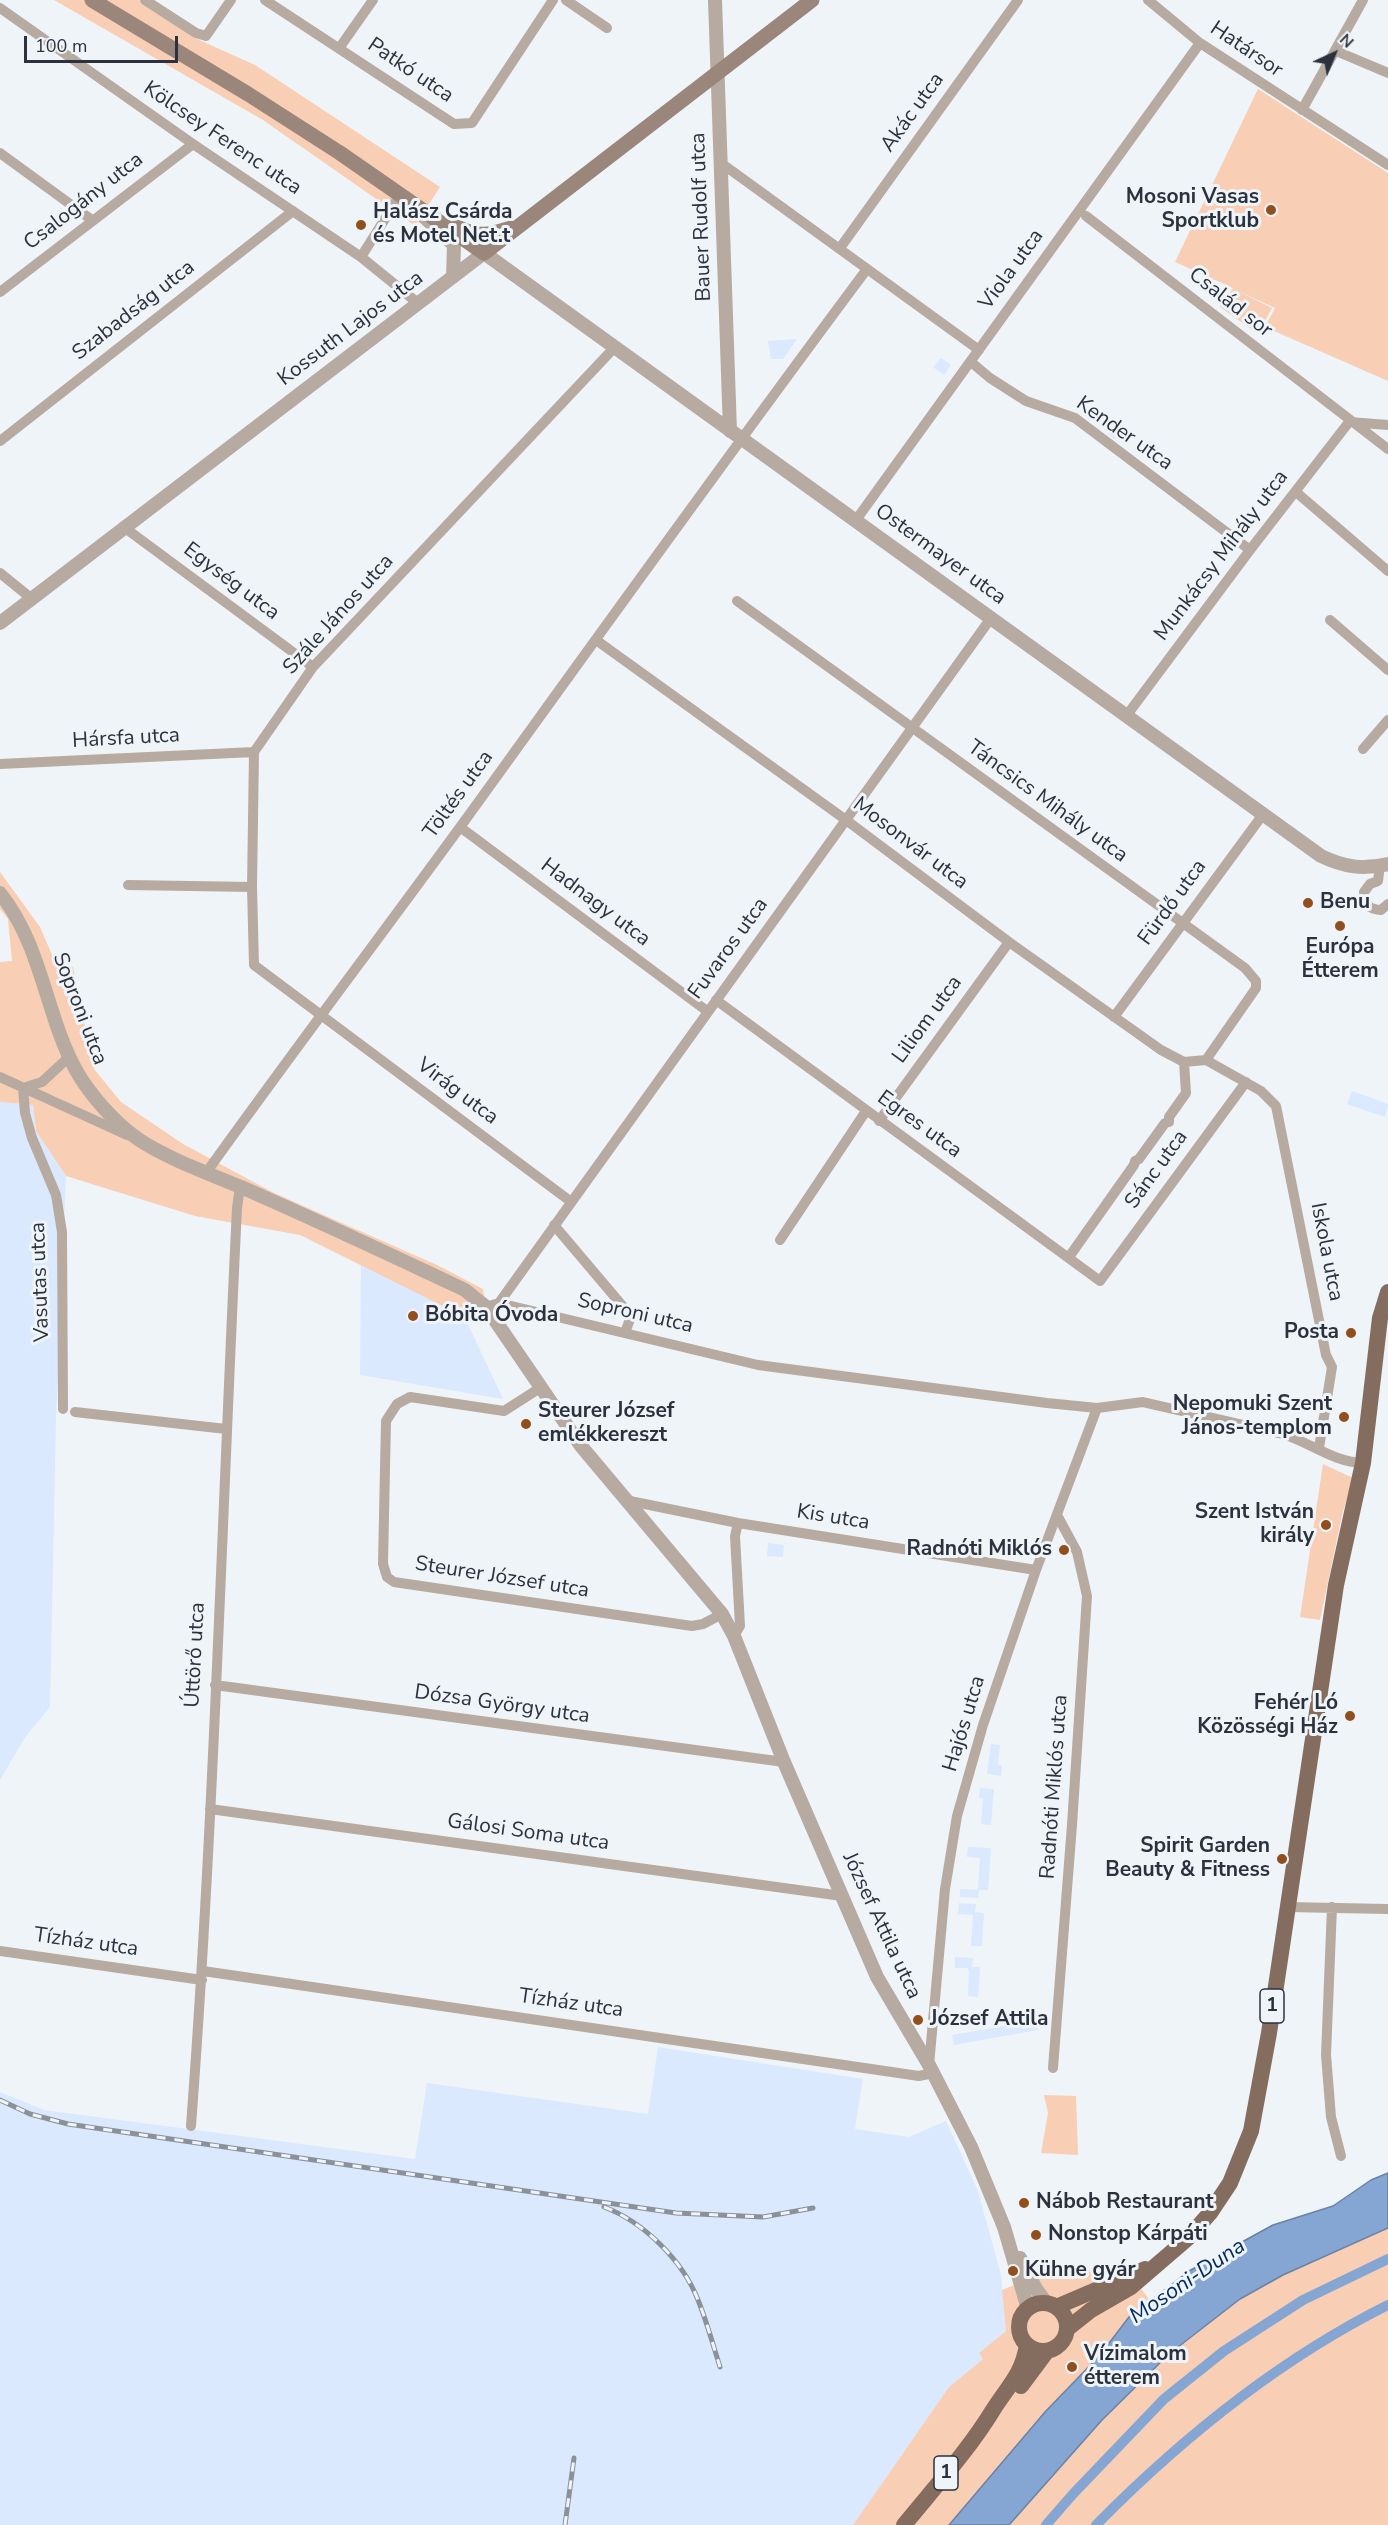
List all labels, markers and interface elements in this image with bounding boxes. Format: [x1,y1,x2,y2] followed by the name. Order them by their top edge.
[1205,17,1287,83] street label: Határsor
[27,24,182,62] scale bar
[1304,24,1364,84] north arrow
[1335,29,1358,53] text: N
[362,33,458,109] street label: Patkó utca
[35,34,87,58] text: 100 m
[876,68,950,158] street label: Akác utca
[138,77,306,201] street label: Kölcsey Ferenc utca
[686,132,718,302] street label: Bauer Rudolf utca
[19,148,149,256] street label: Csalogány utca
[1126,185,1259,235] place label: Mosoni Vasas Sportklub
[373,200,513,250] place label: Halász Csárda és Motel Net.t
[1264,203,1278,217] marker: Mosoni Vasas Sportklub
[354,218,368,232] marker: Halász Csárda és Motel Net.t
[974,225,1050,315] street label: Viola utca
[68,256,200,366] street label: Szabadság utca
[1183,262,1277,344] street label: Család sor
[273,266,429,392] street label: Kossuth Lajos utca
[1071,392,1177,476] street label: Kender utca
[1150,466,1294,646] street label: Munkácsy Mihály utca
[870,499,1010,611] street label: Ostermayer utca
[178,538,284,626] street label: Egység utca
[278,550,400,680] street label: Szále János utca
[71,724,181,754] street label: Hársfa utca
[962,735,1132,869] street label: Táncsics Mihály utca
[419,746,499,844] street label: Töltés utca
[847,793,973,895] street label: Mosonvár utca
[535,854,655,952] street label: Hadnagy utca
[1134,855,1212,951] street label: Fürdő utca
[1320,890,1370,916] place label: Benu
[684,893,774,1005] street label: Fuvaros utca
[1301,896,1315,910] marker: Benu
[1333,919,1347,933] marker: Európa Étterem
[1301,935,1379,985] place label: Európa Étterem
[46,949,112,1069] street label: Soproni utca
[888,971,968,1069] street label: Liliom utca
[411,1053,503,1131] street label: Virág utca
[872,1086,966,1164] street label: Egres utca
[1120,1126,1194,1214] street label: Sánc utca
[1304,1201,1348,1303] street label: Iskola utca
[26,1222,56,1342] street label: Vasutas utca
[575,1288,695,1340] street label: Soproni utca
[425,1303,558,1329] place label: Bóbita Óvoda
[406,1309,420,1323] marker: Bóbita Óvoda
[1284,1320,1339,1346] place label: Posta
[1344,1326,1358,1340] marker: Posta
[1173,1392,1332,1442] place label: Nepomuki Szent János-templom
[538,1399,674,1449] place label: Steurer József emlékkereszt
[1337,1410,1351,1424] marker: Nepomuki Szent János-templom
[519,1417,533,1431] marker: Steurer József emlékkereszt
[795,1500,871,1536] street label: Kis utca
[1195,1500,1314,1550] place label: Szent István király
[1319,1518,1333,1532] marker: Szent István király
[906,1537,1052,1563] place label: Radnóti Miklós
[1057,1543,1071,1557] marker: Radnóti Miklós
[413,1552,591,1604] street label: Steurer József utca
[181,1602,211,1708] street label: Úttörő utca
[938,1673,992,1775] street label: Hajós utca
[413,1680,591,1730] street label: Dózsa György utca
[1197,1691,1338,1741] place label: Fehér Ló Közösségi Ház
[1036,1694,1074,1880] street label: Radnóti Miklós utca
[1343,1709,1357,1723] marker: Fehér Ló Közösségi Ház
[445,1809,611,1857] street label: Gálosi Soma utca
[1105,1834,1270,1884] place label: Spirit Garden Beauty & Fitness
[836,1849,926,2003] street label: József Attila utca
[1275,1852,1289,1866] marker: Spirit Garden Beauty & Fitness
[32,1923,140,1963] street label: Tízház utca
[517,1984,625,2024] street label: Tízház utca
[1260,1989,1284,2023] road number: 1
[930,2007,1049,2033] place label: József Attila
[911,2013,925,2027] marker: József Attila
[1036,2190,1213,2216] place label: Nábob Restaurant
[1017,2196,1031,2210] marker: Nábob Restaurant
[1048,2222,1208,2248] place label: Nonstop Kárpáti
[1029,2228,1043,2242] marker: Nonstop Kárpáti
[1125,2234,1251,2330] water label: Mosoni-Duna
[1025,2258,1136,2284] place label: Kühne gyár
[1006,2264,1020,2278] marker: Kühne gyár
[1084,2342,1187,2392] place label: Vízimalom étterem
[1065,2360,1079,2374] marker: Vízimalom étterem
[934,2456,958,2490] road number: 1

